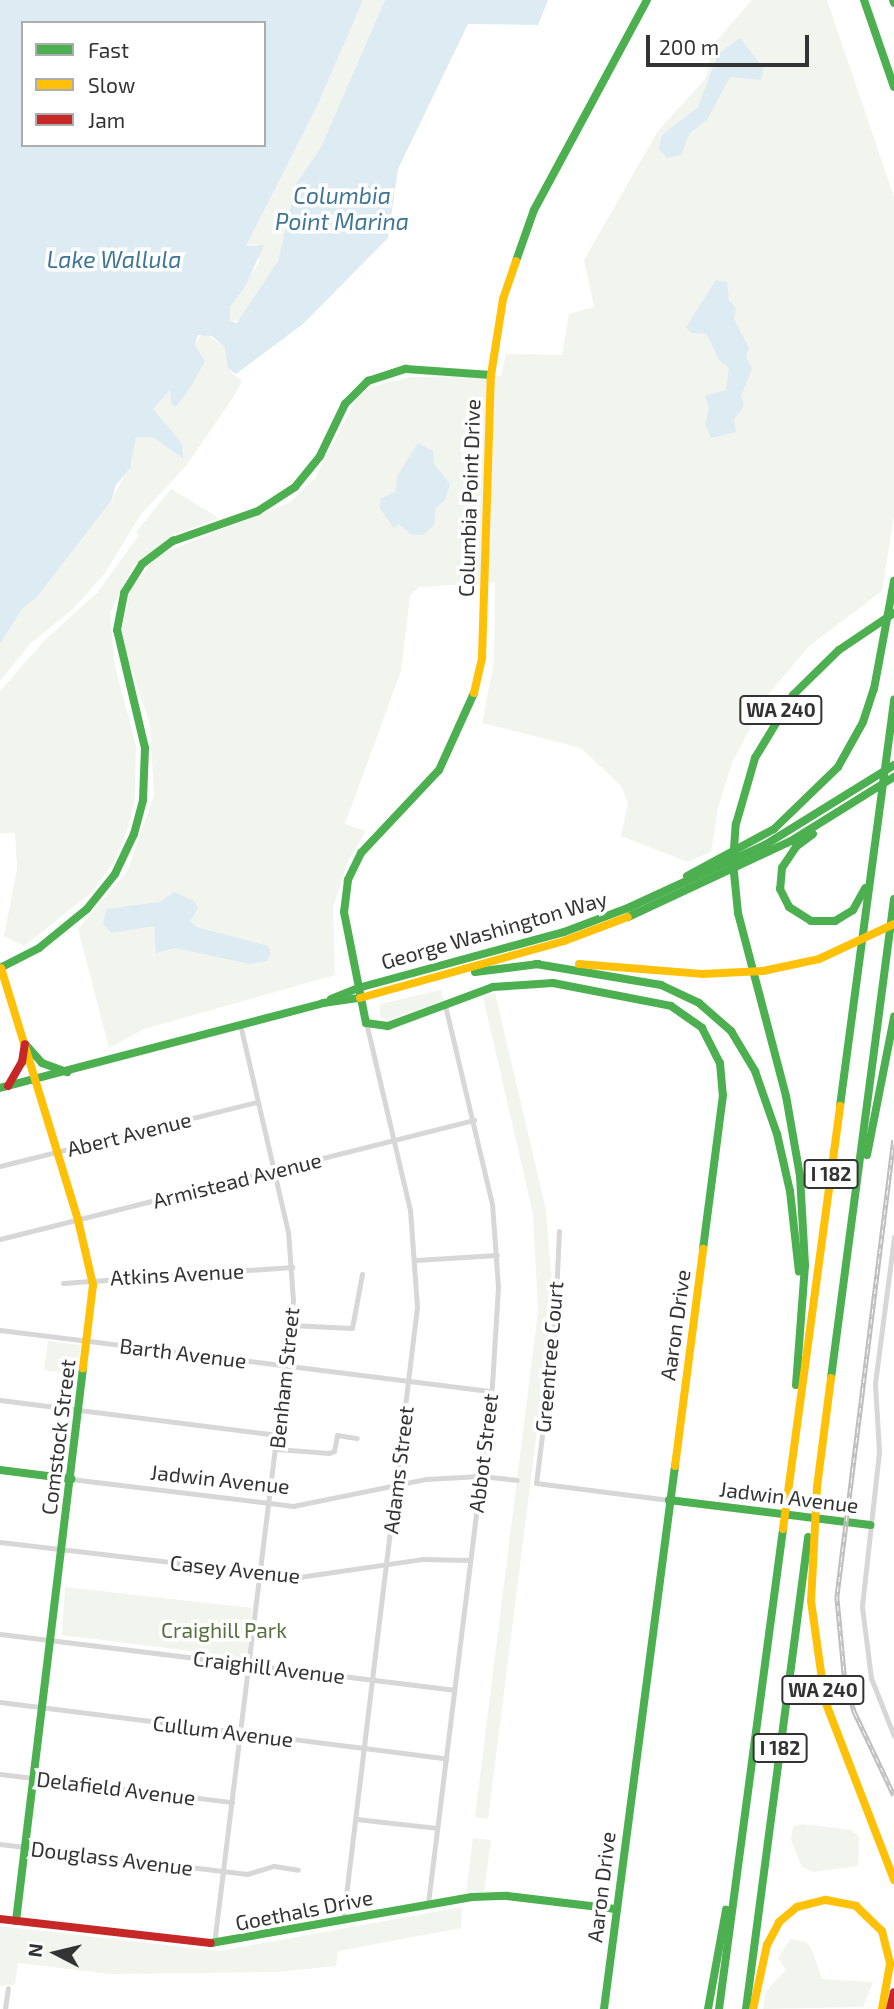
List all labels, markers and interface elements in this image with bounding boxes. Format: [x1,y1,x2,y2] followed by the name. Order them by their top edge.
[21,21,266,147] legend
[649,21,812,65] scale bar
[659,34,719,59] text: 200 m
[88,37,129,62] text: Fast
[88,72,135,97] text: Slow
[88,107,125,132] text: Jam
[275,181,409,235] water label: Columbia Point Marina
[46,245,182,273] water label: Lake Wallula
[453,399,485,597] street label: Columbia Point Drive
[739,694,823,726] road number: WA 240
[378,886,610,974] street label: George Washington Way
[64,1106,194,1162] street label: Abert Avenue
[150,1147,324,1213] street label: Armistead Avenue
[803,1158,859,1190] road number: I 182
[109,1258,245,1290] street label: Atkins Avenue
[655,1268,695,1382] street label: Aaron Drive
[530,1280,568,1434] street label: Greentree Court
[264,1306,304,1450] street label: Benham Street
[118,1333,248,1373] street label: Barth Avenue
[36,1358,80,1516] street label: Comstock Street
[463,1392,503,1514] street label: Abbot Street
[378,1405,418,1535] street label: Adams Street
[149,1459,291,1499] street label: Jadwin Avenue
[718,1476,860,1518] street label: Jadwin Avenue
[168,1550,302,1588] street label: Casey Avenue
[161,1617,287,1643] park label: Craighill Park
[191,1645,347,1689] street label: Craighill Avenue
[781,1674,865,1706] road number: WA 240
[151,1710,295,1752] street label: Cullum Avenue
[752,1732,808,1764] road number: I 182
[35,1766,197,1810] street label: Delafield Avenue
[582,1830,620,1944] street label: Aaron Drive
[29,1836,195,1880] street label: Douglass Avenue
[233,1884,375,1936] street label: Goethals Drive
[21,1918,91,1988] north arrow
[22,1942,47,1959] text: N

